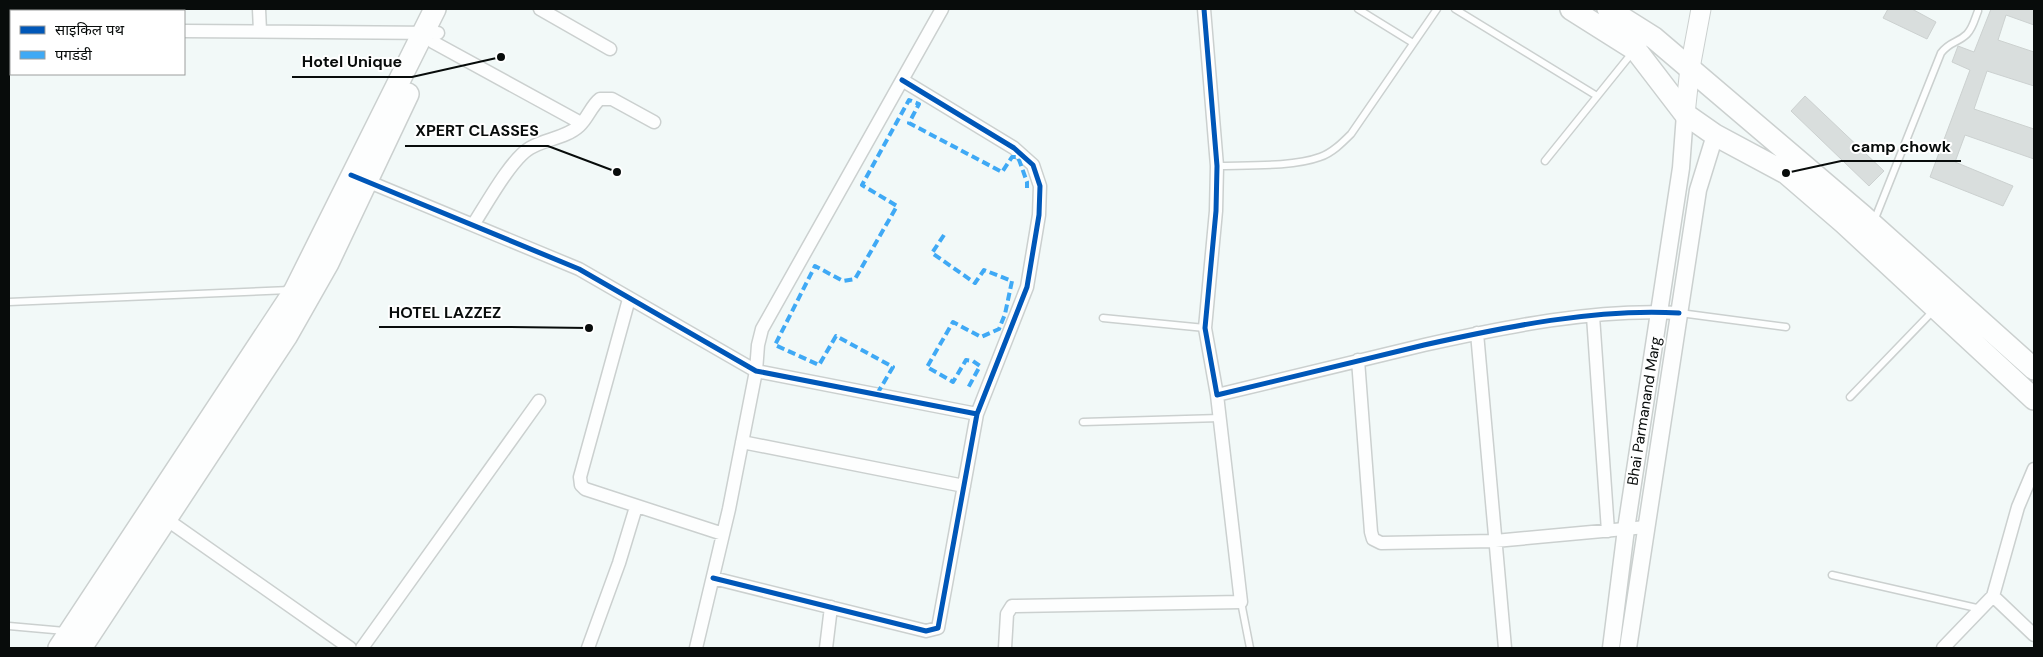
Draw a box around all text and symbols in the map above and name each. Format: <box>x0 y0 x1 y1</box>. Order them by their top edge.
legend <box>10 10 185 75</box>
text: साइकिल पथ <box>55 20 124 40</box>
text: पगडंडी <box>55 45 93 65</box>
callout: Hotel Unique <box>292 46 412 77</box>
text: Hotel Unique <box>302 51 402 72</box>
callout: XPERT CLASSES <box>405 115 548 146</box>
text: XPERT CLASSES <box>415 120 539 141</box>
callout: camp chowk <box>1841 130 1961 161</box>
text: camp chowk <box>1851 136 1952 157</box>
callout: HOTEL LAZZEZ <box>379 296 511 327</box>
text: HOTEL LAZZEZ <box>389 302 501 323</box>
street label: Bhai Parmanand Marg <box>1622 335 1666 487</box>

